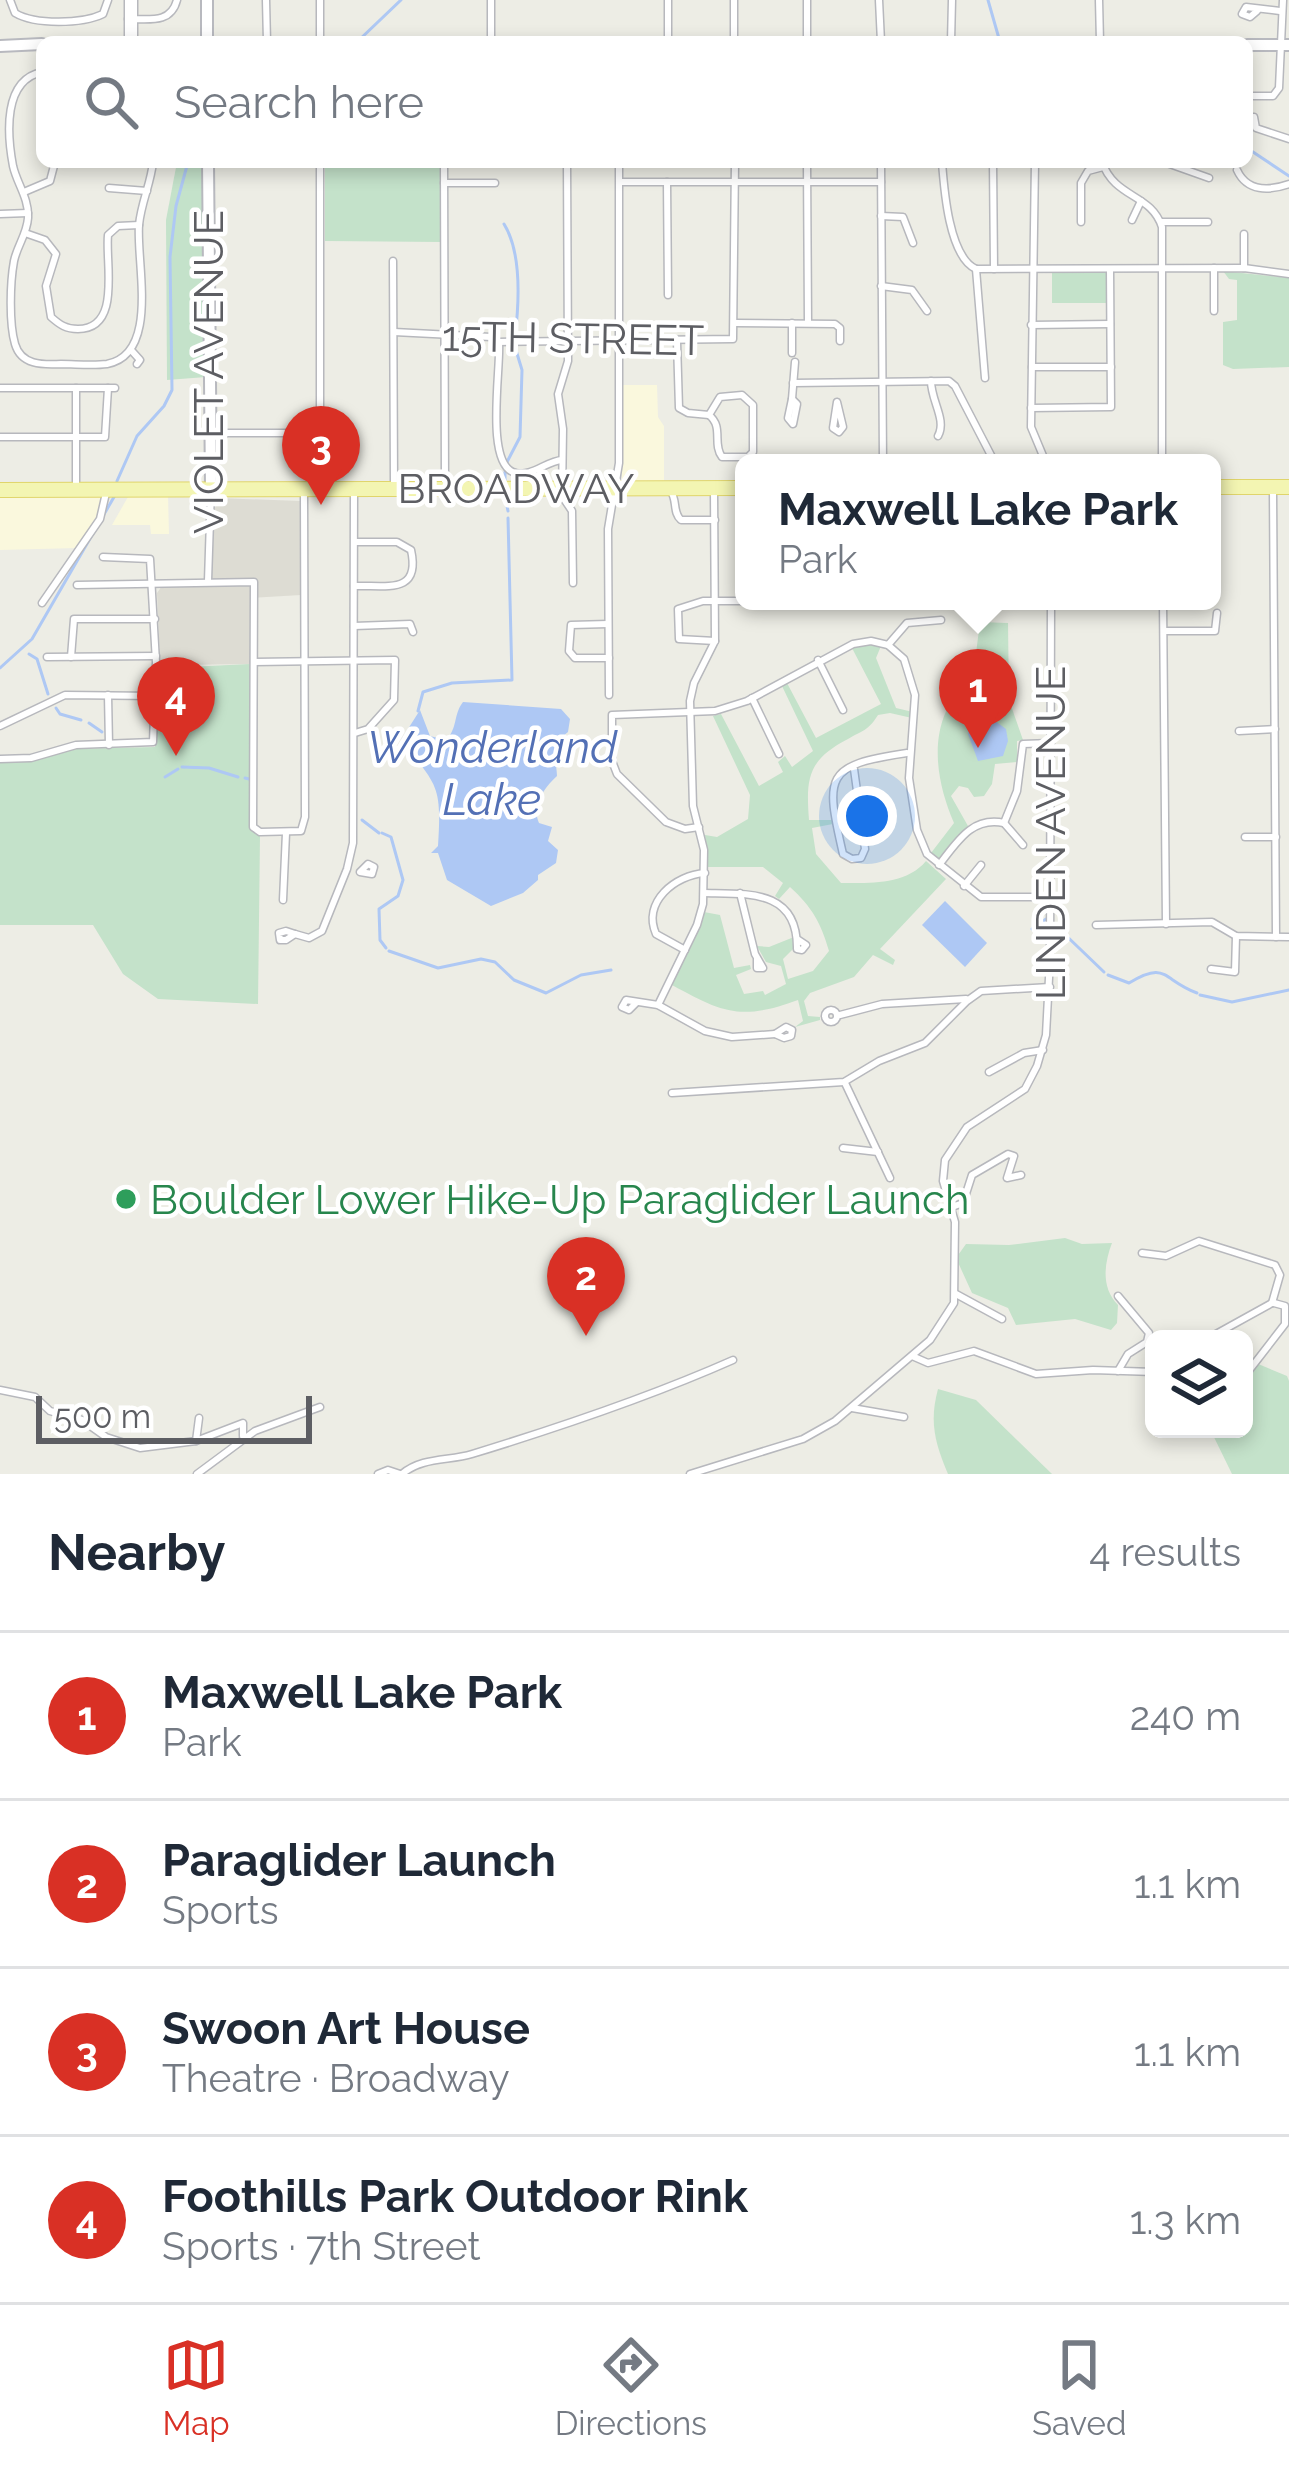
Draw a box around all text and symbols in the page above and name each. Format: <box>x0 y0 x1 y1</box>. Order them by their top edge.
search box <box>36 36 1253 168</box>
icon: search <box>78 69 144 135</box>
text: Search here <box>174 76 424 129</box>
street label: VIOLET AVENUE <box>184 210 233 534</box>
street label: 15TH STREET <box>441 312 704 365</box>
pin: 3 <box>282 406 360 505</box>
popup <box>735 454 1221 610</box>
street label: BROADWAY <box>397 464 635 513</box>
text: Maxwell Lake Park <box>778 483 1178 536</box>
text: Park <box>778 536 858 582</box>
pin: 1 <box>939 649 1017 748</box>
pin: 4 <box>137 657 215 756</box>
street label: LINDEN AVENUE <box>1026 666 1075 1000</box>
water label: Wonderland Lake <box>367 721 618 826</box>
your location <box>837 786 897 846</box>
place label: Boulder Lower Hike-Up Paraglider Launch <box>150 1175 970 1224</box>
marker: Boulder Lower Hike-Up Paraglider Launch <box>113 1186 139 1212</box>
pin: 2 <box>547 1237 625 1336</box>
map controls <box>1145 1330 1253 1438</box>
button: layers <box>1145 1330 1253 1438</box>
scale bar <box>36 1390 312 1443</box>
text: 500 m <box>54 1397 151 1436</box>
text: Nearby <box>48 1522 225 1582</box>
text: 4 results <box>1089 1529 1241 1575</box>
text: Maxwell Lake Park <box>162 1666 562 1719</box>
text: 1 <box>77 1693 97 1739</box>
text: 240 m <box>1130 1693 1241 1739</box>
text: Park <box>162 1719 242 1765</box>
text: Paraglider Launch <box>162 1834 556 1887</box>
text: 2 <box>76 1861 98 1907</box>
text: 1.1 km <box>1134 1861 1241 1907</box>
text: Sports <box>162 1887 279 1933</box>
text: Swoon Art House <box>162 2002 530 2055</box>
text: 3 <box>76 2029 98 2075</box>
text: 1.1 km <box>1134 2029 1241 2075</box>
text: Theatre · Broadway <box>162 2055 510 2101</box>
text: Foothills Park Outdoor Rink <box>162 2170 748 2223</box>
text: 4 <box>76 2197 98 2243</box>
text: 1.3 km <box>1130 2197 1241 2243</box>
text: Sports · 7th Street <box>162 2223 481 2269</box>
tab: Map <box>163 2332 230 2443</box>
tab: Directions <box>555 2332 707 2443</box>
tab: Saved <box>1032 2332 1126 2443</box>

